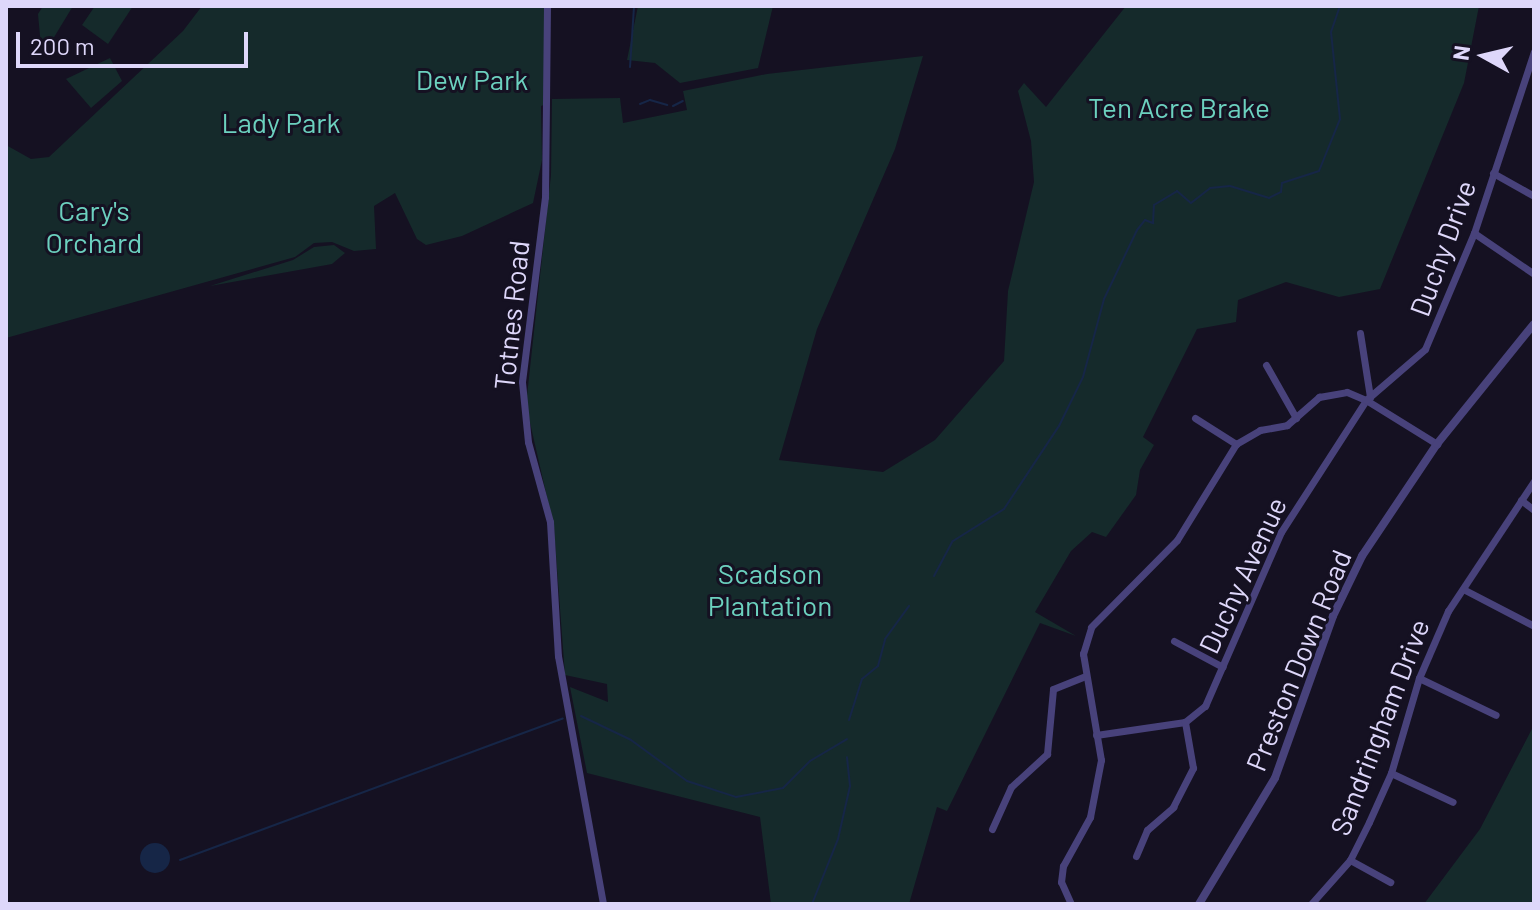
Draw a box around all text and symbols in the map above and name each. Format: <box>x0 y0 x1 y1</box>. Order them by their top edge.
scale bar <box>20 16 252 66</box>
north arrow <box>1444 16 1524 96</box>
text: 200 m <box>30 31 95 60</box>
text: N <box>1446 44 1474 62</box>
park label: Dew Park <box>416 62 528 96</box>
park label: Ten Acre Brake <box>1088 90 1270 124</box>
park label: Lady Park <box>221 105 341 139</box>
street label: Duchy Drive <box>1402 175 1482 321</box>
park label: Cary's Orchard <box>46 193 142 259</box>
street label: Totnes Road <box>486 239 536 391</box>
street label: Duchy Avenue <box>1191 491 1293 659</box>
street label: Preston Down Road <box>1238 545 1358 775</box>
park label: Scadson Plantation <box>708 556 832 622</box>
street label: Sandringham Drive <box>1322 614 1436 840</box>

